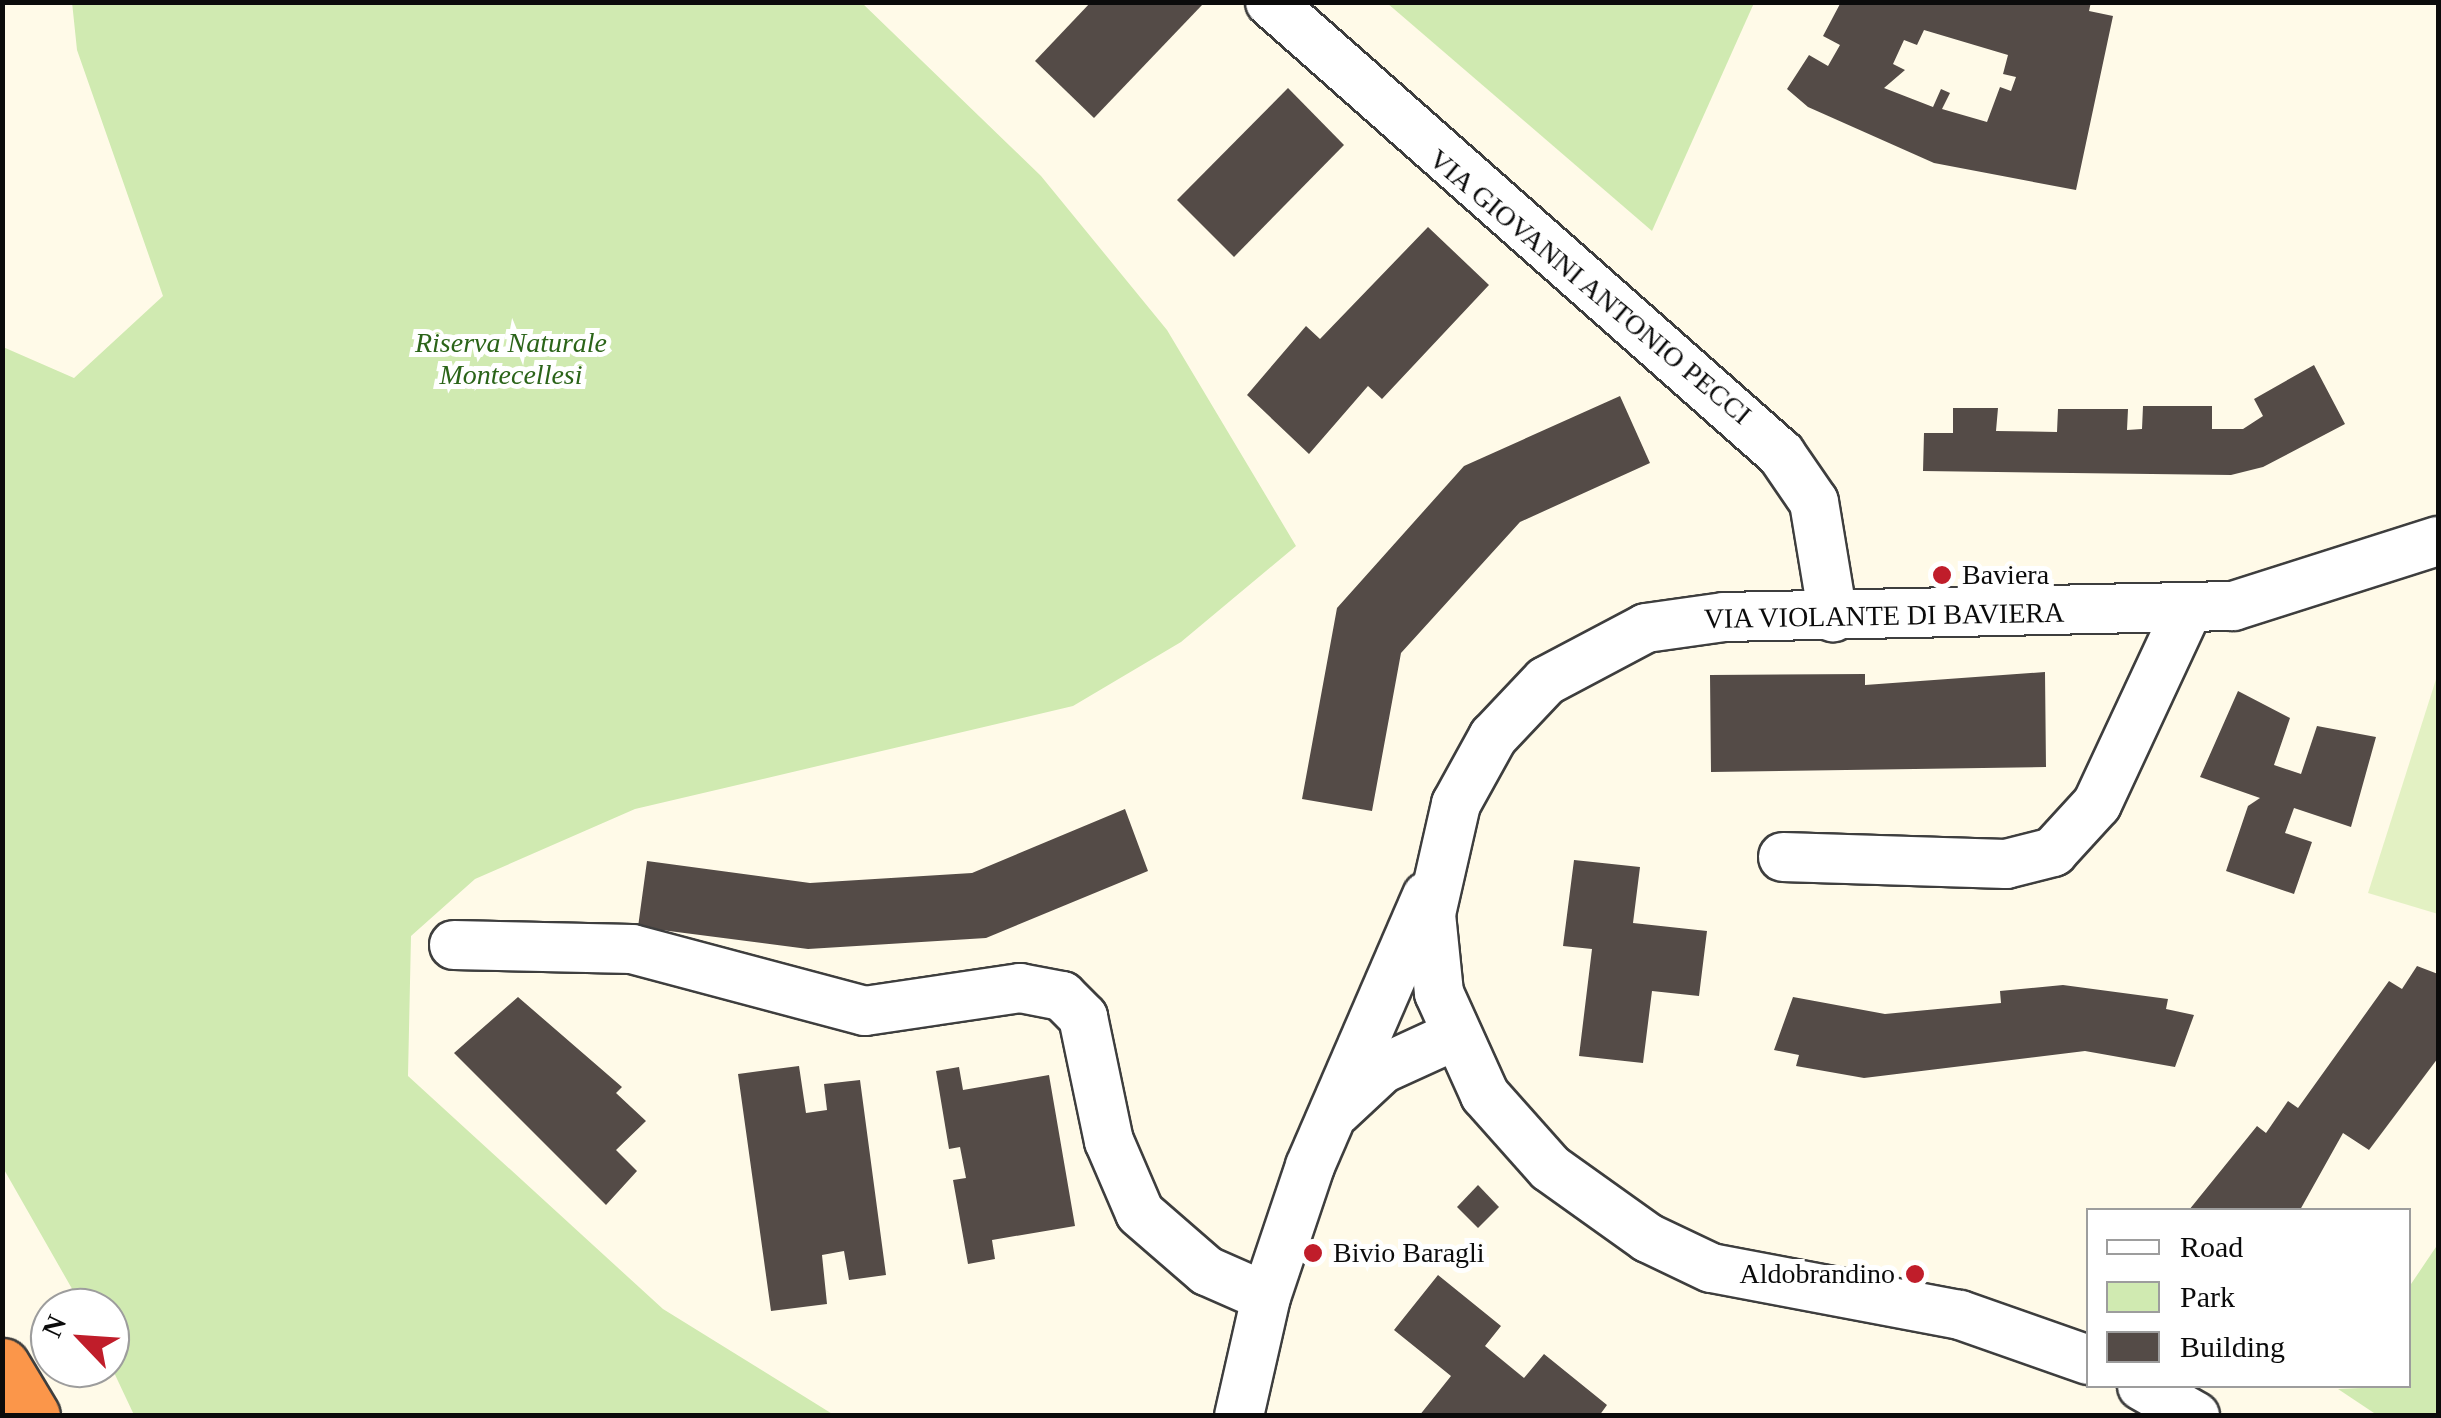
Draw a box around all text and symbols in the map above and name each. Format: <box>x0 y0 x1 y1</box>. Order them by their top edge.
street label: VIA GIOVANNI ANTONIO PECCI <box>1421 141 1759 433</box>
park label: Riserva Naturale Montecellesi <box>415 326 607 392</box>
place label: Baviera <box>1962 558 2049 592</box>
marker: Baviera <box>1931 564 1953 586</box>
street label: VIA VIOLANTE DI BAVIERA <box>1702 596 2066 636</box>
legend <box>2086 1208 2411 1388</box>
text: Road <box>2180 1230 2243 1263</box>
place label: Bivio Baragli <box>1333 1236 1485 1270</box>
marker: Bivio Baragli <box>1302 1242 1324 1264</box>
place label: Aldobrandino <box>1739 1257 1895 1291</box>
marker: Aldobrandino <box>1904 1263 1926 1285</box>
text: Park <box>2180 1280 2235 1313</box>
north arrow <box>30 1288 130 1388</box>
text: N <box>36 1310 72 1342</box>
text: Building <box>2180 1330 2285 1363</box>

